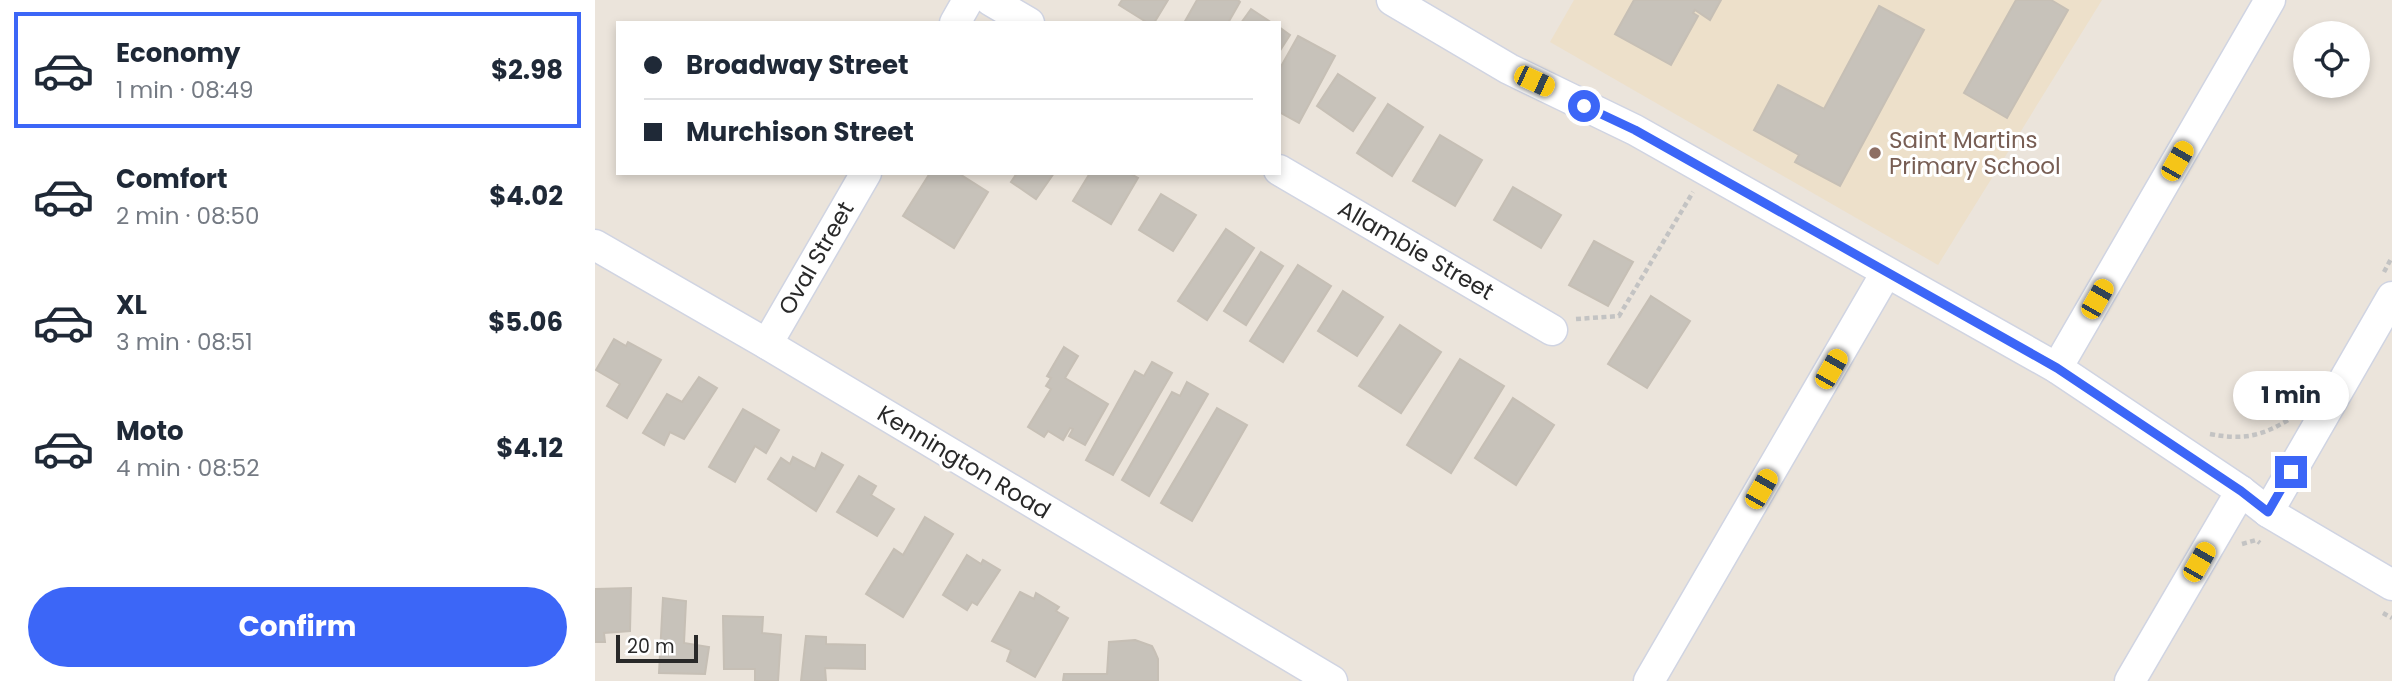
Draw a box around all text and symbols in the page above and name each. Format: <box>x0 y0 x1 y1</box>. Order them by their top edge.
map controls <box>2293 21 2370 98</box>
button: locate <box>2293 21 2370 98</box>
text: Economy <box>116 35 240 71</box>
icon: car <box>32 39 95 102</box>
text: Broadway Street <box>686 47 909 83</box>
text: $2.98 <box>491 52 563 88</box>
car <box>1511 63 1558 99</box>
text: 1 min · 08:49 <box>116 74 254 106</box>
route start <box>1568 90 1600 122</box>
text: Murchison Street <box>686 114 914 150</box>
place label: Saint Martins Primary School <box>1889 124 2061 182</box>
car <box>2158 138 2197 184</box>
marker: Saint Martins Primary School <box>1867 145 1883 161</box>
text: Comfort <box>116 161 228 197</box>
icon: car <box>32 165 95 228</box>
text: $4.02 <box>489 178 563 214</box>
street label: Allambie Street <box>1332 192 1500 308</box>
street label: Oval Street <box>771 196 861 320</box>
text: 2 min · 08:50 <box>116 200 259 232</box>
car <box>2078 276 2117 322</box>
text: XL <box>116 287 147 323</box>
icon: car <box>32 291 95 354</box>
text: $5.06 <box>488 304 563 340</box>
text: 3 min · 08:51 <box>116 326 253 358</box>
car <box>1812 346 1851 392</box>
callout: 1 min <box>2233 370 2349 420</box>
text: 1 min <box>2261 379 2321 411</box>
street label: Kennington Road <box>871 398 1057 526</box>
text: Moto <box>116 413 184 449</box>
icon: car <box>32 417 95 480</box>
text: $4.12 <box>496 430 563 466</box>
text: 4 min · 08:52 <box>116 452 259 484</box>
route end <box>2275 456 2307 488</box>
car <box>1742 466 1781 512</box>
car <box>2180 539 2219 585</box>
button: Confirm <box>28 587 567 667</box>
scale bar <box>616 632 698 664</box>
text: 20 m <box>627 633 675 660</box>

